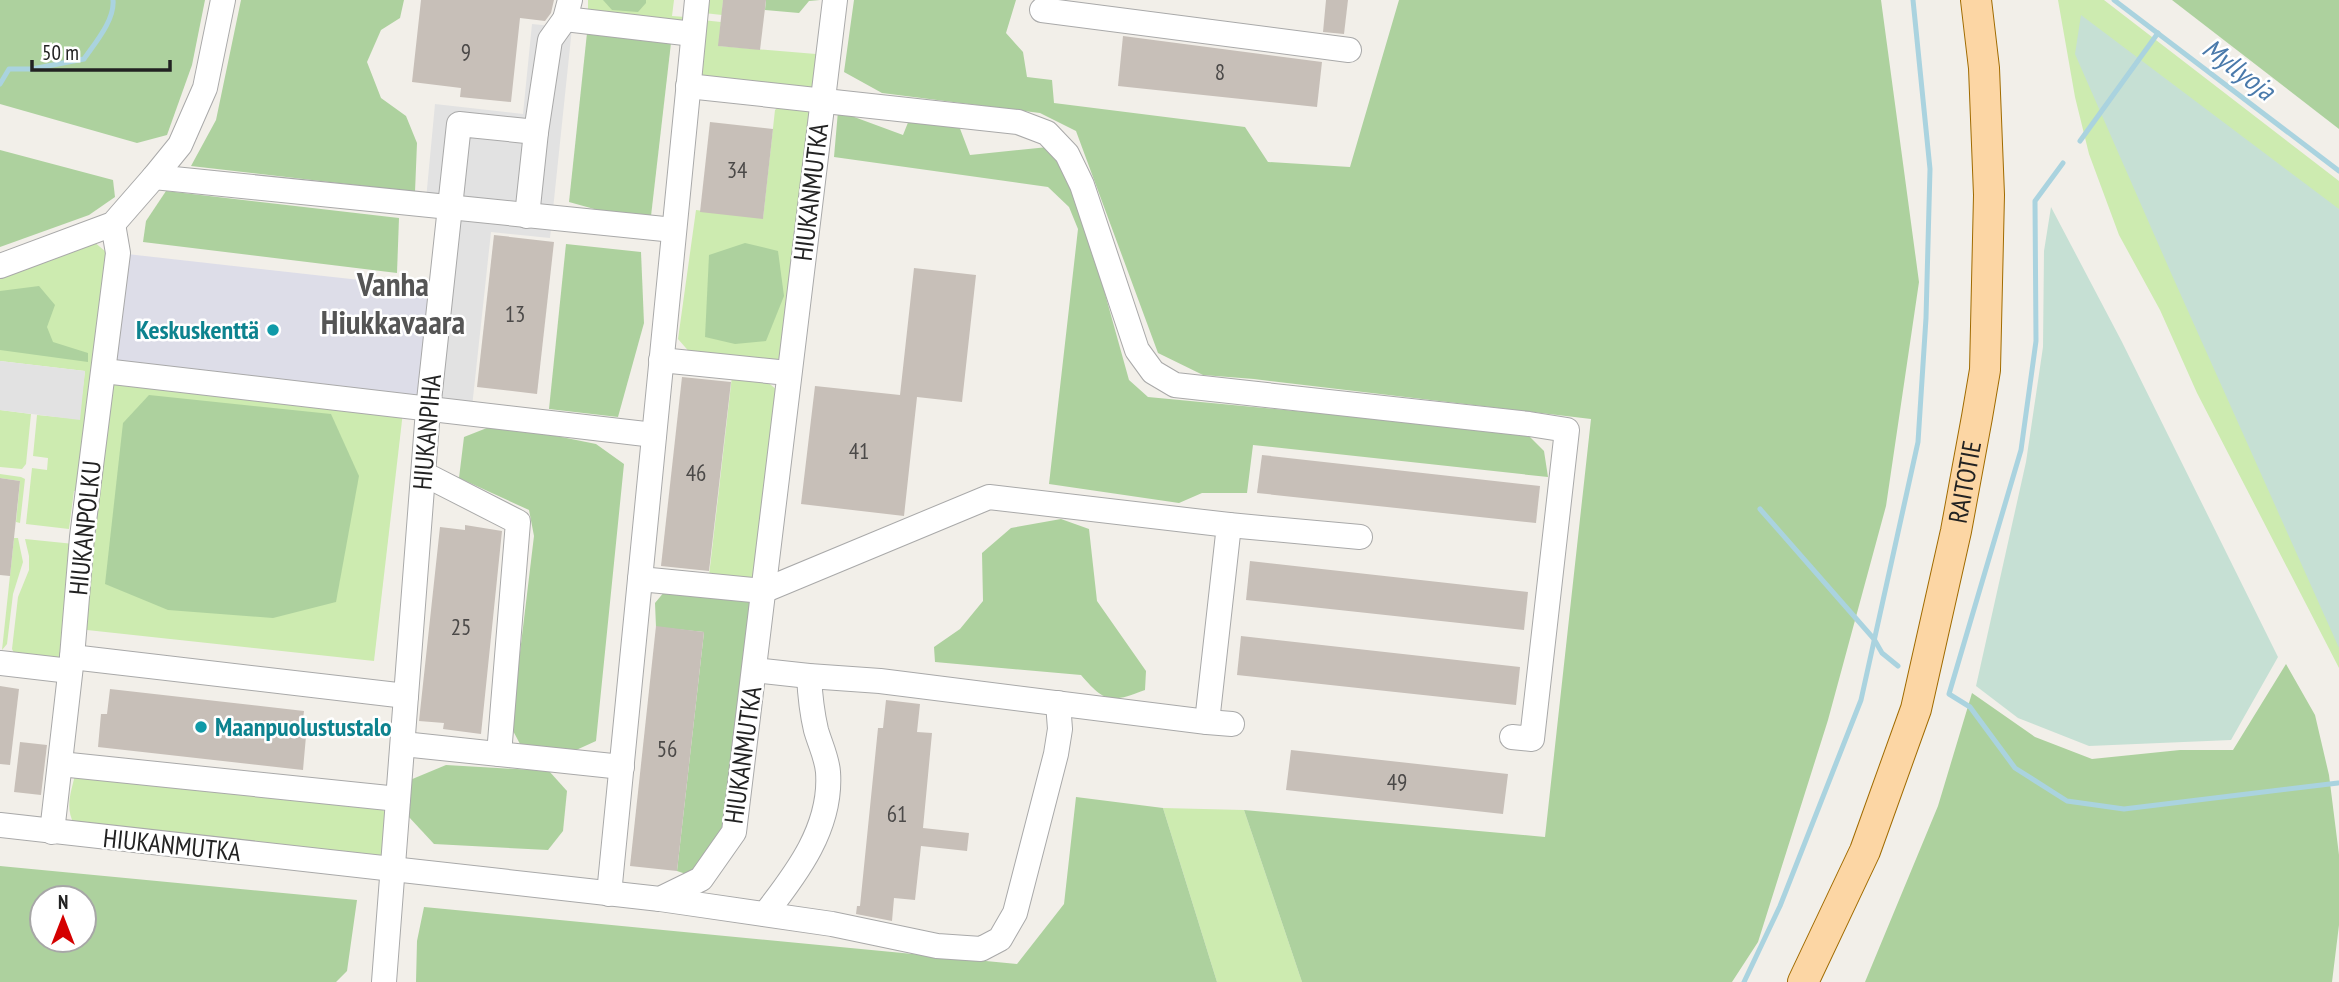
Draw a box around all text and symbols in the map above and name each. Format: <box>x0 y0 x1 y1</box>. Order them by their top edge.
scale bar <box>32 28 170 72</box>
water label: Myllyoja <box>2196 29 2284 109</box>
house number: 9 <box>461 37 471 66</box>
text: 50 m <box>42 39 79 66</box>
house number: 8 <box>1215 57 1225 86</box>
street label: HIUKANMUTKA <box>786 121 835 263</box>
house number: 34 <box>727 155 747 184</box>
district label: Vanha Hiukkavaara <box>321 262 465 343</box>
house number: 13 <box>505 299 525 328</box>
place label: Keskuskenttä <box>136 313 259 346</box>
marker: Keskuskenttä <box>265 322 281 338</box>
street label: HIUKANPIHA <box>405 372 448 491</box>
house number: 41 <box>849 436 869 465</box>
street label: RAITOTIE <box>1941 438 1988 526</box>
house number: 46 <box>686 458 706 487</box>
street label: HIUKANPOLKU <box>61 459 108 597</box>
house number: 25 <box>451 612 471 641</box>
street label: HIUKANMUTKA <box>717 683 769 826</box>
place label: Maanpuolustustalo <box>215 710 392 743</box>
marker: Maanpuolustustalo <box>193 719 209 735</box>
house number: 56 <box>657 734 677 763</box>
house number: 49 <box>1387 767 1407 796</box>
house number: 61 <box>887 799 907 828</box>
street label: HIUKANMUTKA <box>102 821 243 868</box>
north arrow <box>28 884 98 954</box>
text: N <box>58 890 68 914</box>

